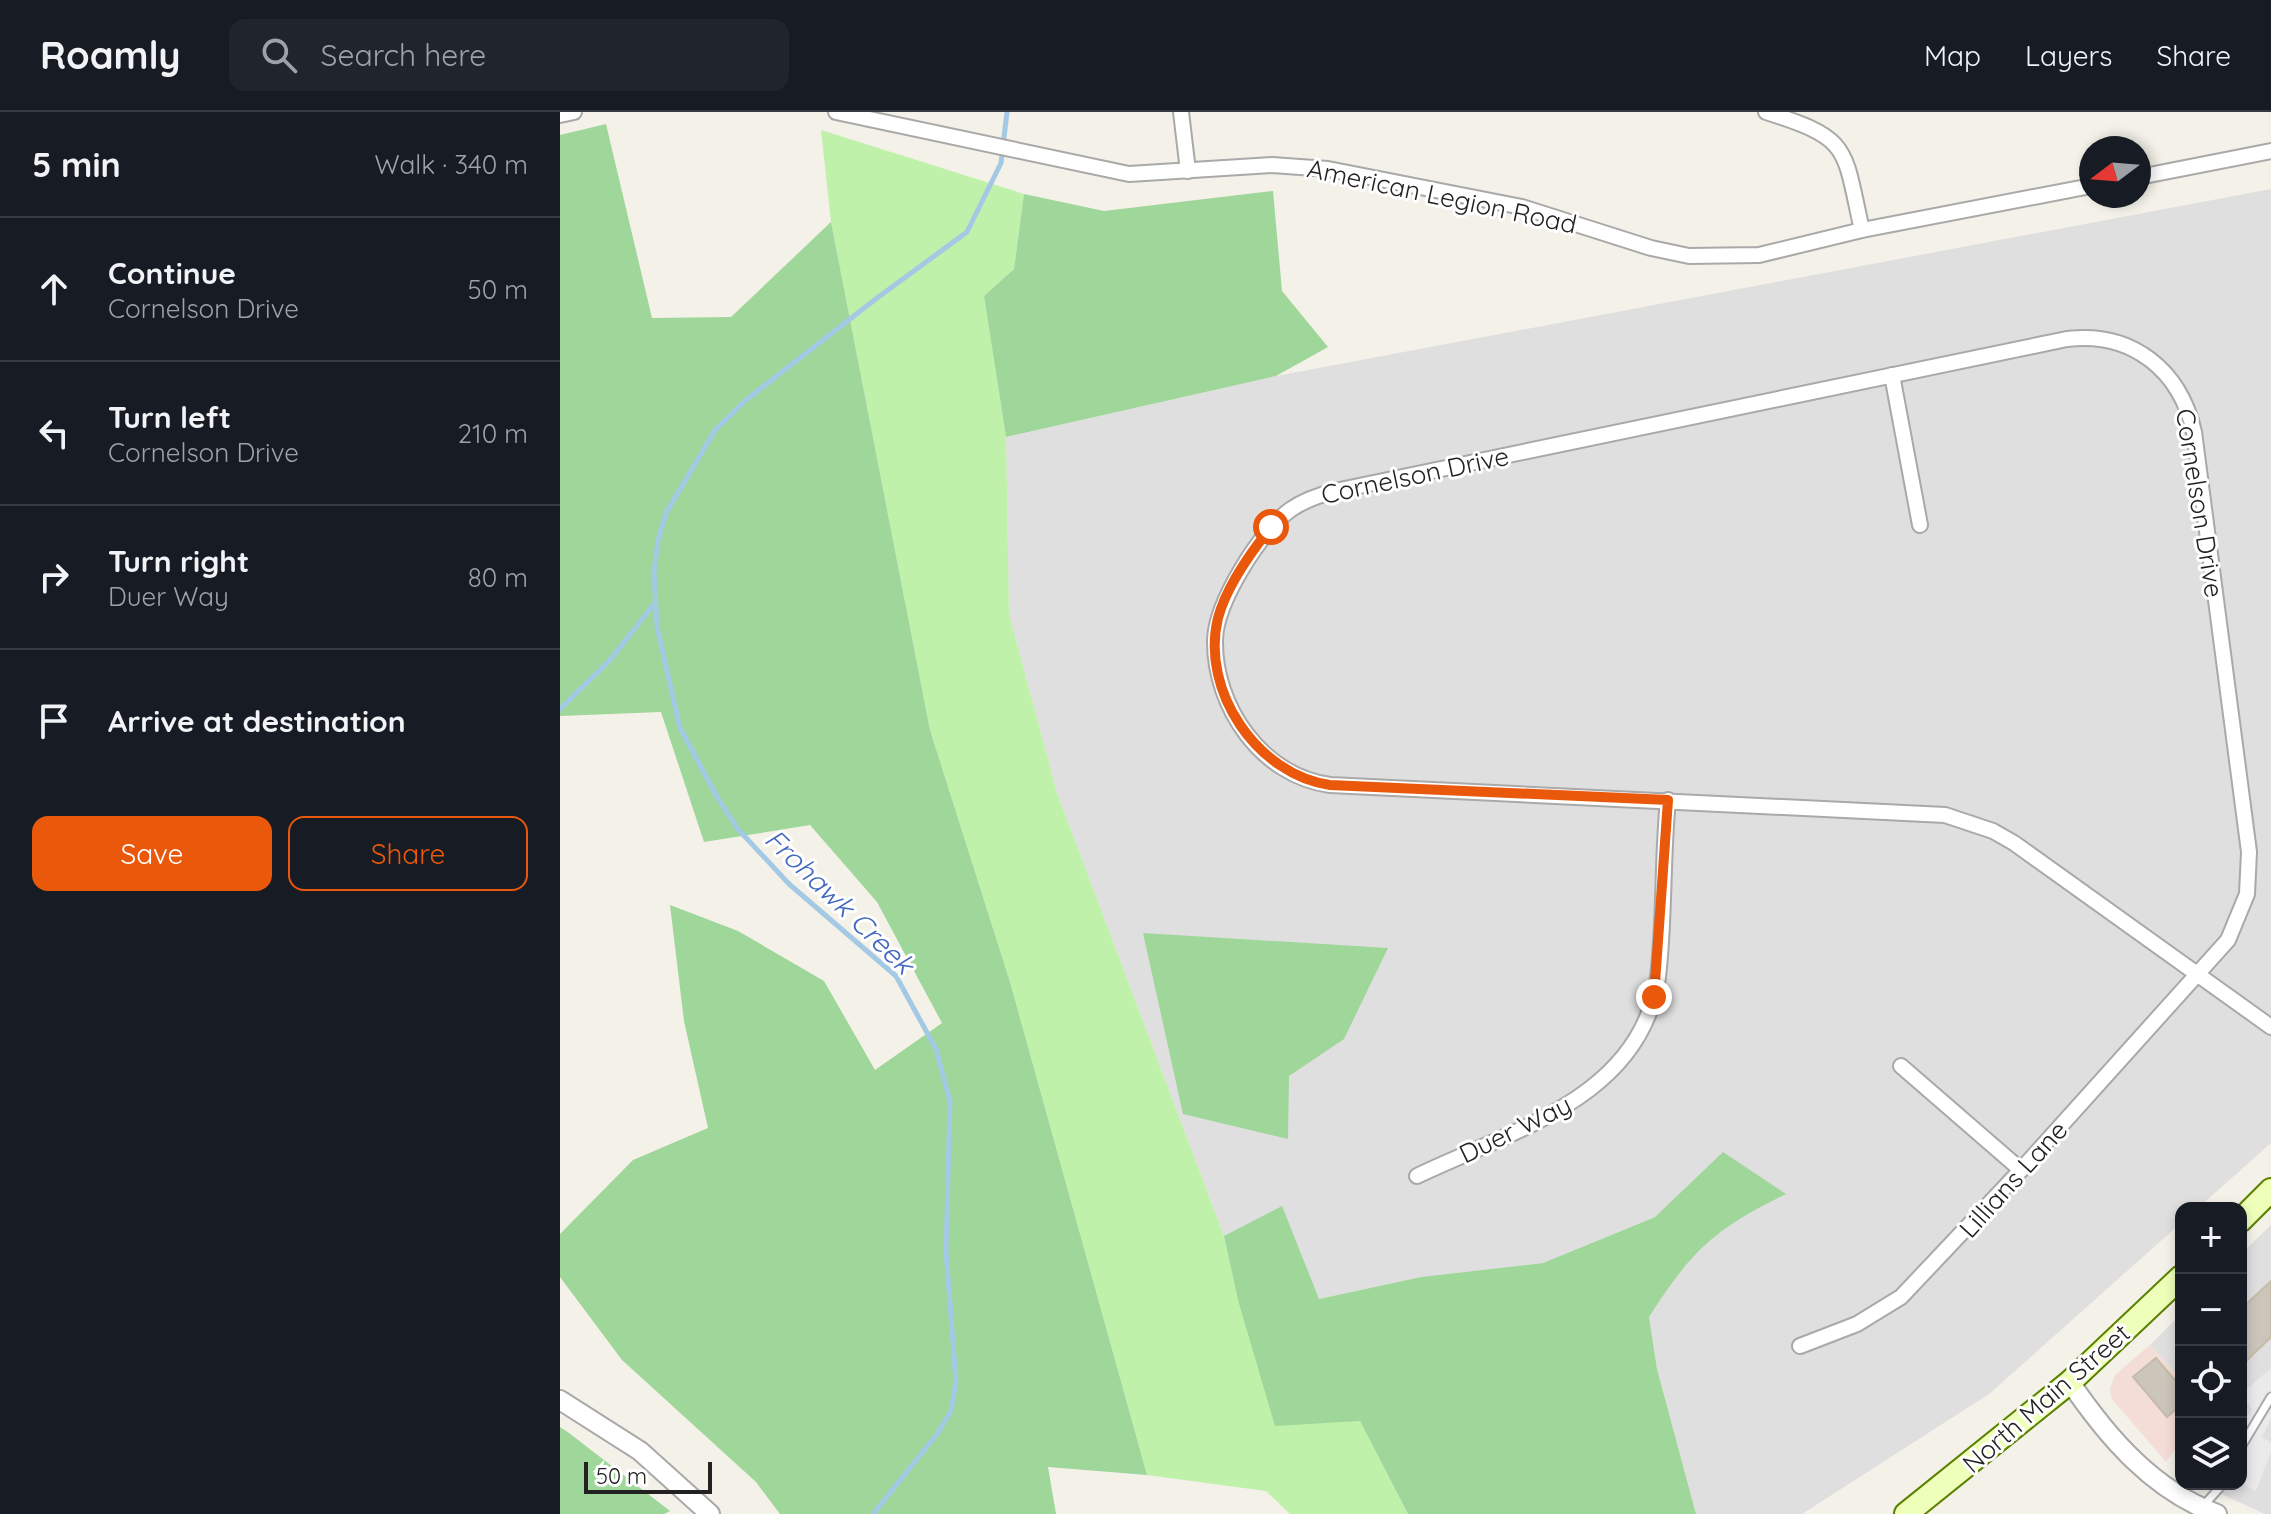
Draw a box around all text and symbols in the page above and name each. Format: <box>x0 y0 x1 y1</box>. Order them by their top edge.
search box <box>229 19 789 91</box>
text: Roamly <box>40 31 181 79</box>
icon: search <box>257 33 301 77</box>
text: Search here <box>321 36 486 74</box>
text: Map <box>1924 38 1981 73</box>
text: Layers <box>2025 38 2112 73</box>
text: Share <box>2156 38 2231 73</box>
north arrow <box>2079 136 2151 208</box>
text: 5 min <box>32 143 121 186</box>
text: Walk · 340 m <box>375 148 528 181</box>
street label: American Legion Road <box>1304 151 1580 241</box>
text: Continue <box>108 254 236 292</box>
icon: ahead <box>32 267 76 311</box>
text: 50 m <box>468 273 528 306</box>
text: Cornelson Drive <box>108 292 299 325</box>
text: Turn left <box>108 398 231 436</box>
street label: Cornelson Drive <box>2169 406 2231 600</box>
icon: left <box>32 411 76 455</box>
text: 210 m <box>458 417 528 450</box>
text: Cornelson Drive <box>108 436 299 469</box>
street label: Cornelson Drive <box>1318 439 1512 511</box>
route start <box>1253 509 1289 545</box>
text: Turn right <box>108 542 249 580</box>
icon: right <box>32 555 76 599</box>
text: 80 m <box>468 561 528 594</box>
text: Duer Way <box>108 580 229 613</box>
icon: arrive <box>32 699 76 743</box>
text: Arrive at destination <box>108 702 406 740</box>
button: Save <box>32 816 272 891</box>
button: Share <box>288 816 528 891</box>
water label: Frohawk Creek <box>758 821 924 983</box>
route end <box>1636 979 1672 1015</box>
street label: Duer Way <box>1454 1088 1576 1170</box>
street label: Lillians Lane <box>1952 1114 2074 1244</box>
map controls <box>2175 1202 2247 1490</box>
button: + <box>2175 1202 2247 1274</box>
button: − <box>2175 1274 2247 1346</box>
street label: North Main Street <box>1955 1316 2137 1480</box>
button: locate <box>2175 1346 2247 1418</box>
button: layers <box>2175 1418 2247 1490</box>
scale bar <box>584 1458 712 1494</box>
text: 50 m <box>596 1462 647 1490</box>

